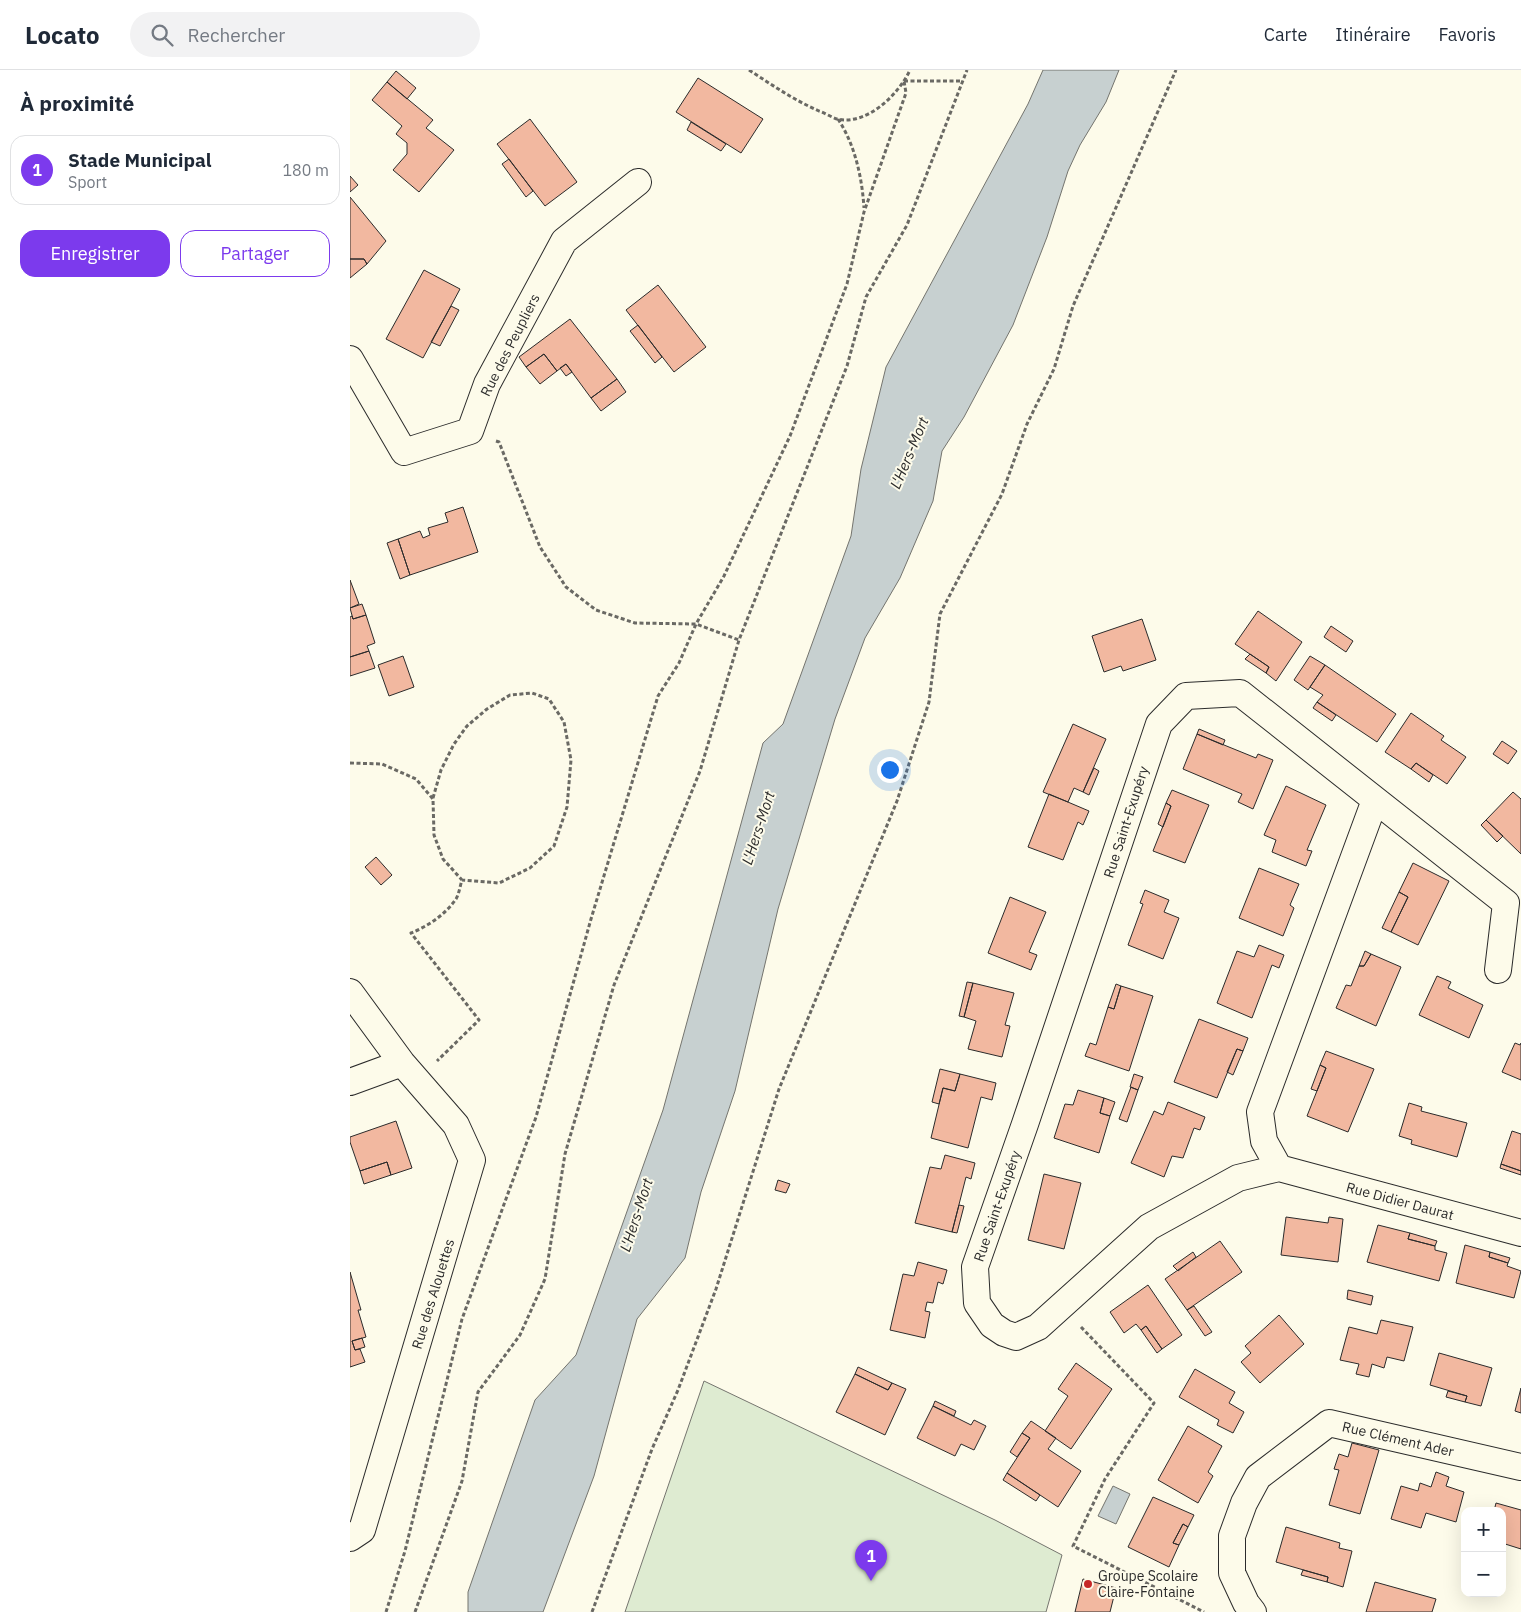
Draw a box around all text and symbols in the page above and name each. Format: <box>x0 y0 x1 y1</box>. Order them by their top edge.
search box <box>130 12 480 57</box>
text: Locato <box>25 19 100 51</box>
icon: search <box>148 21 176 49</box>
text: Rechercher <box>188 23 285 47</box>
text: Carte <box>1264 23 1307 46</box>
text: Itinéraire <box>1335 23 1411 46</box>
text: Favoris <box>1439 23 1496 46</box>
text: À proximité <box>20 89 134 117</box>
text: Stade Municipal <box>68 148 212 172</box>
text: 1 <box>32 160 42 180</box>
text: 180 m <box>282 160 329 180</box>
text: Sport <box>68 172 107 192</box>
button: Enregistrer <box>20 230 170 277</box>
button: Partager <box>180 230 330 277</box>
street label: Rue des Peupliers <box>476 291 544 399</box>
water label: L'Hers-Mort <box>885 413 933 492</box>
your location <box>877 757 903 783</box>
street label: Rue Saint-Exupéry <box>1099 764 1153 880</box>
water label: L'Hers-Mort <box>737 788 779 867</box>
street label: Rue Saint-Exupéry <box>970 1148 1024 1264</box>
water label: L'Hers-Mort <box>615 1175 657 1254</box>
street label: Rue Didier Daurat <box>1344 1178 1456 1224</box>
street label: Rue des Alouettes <box>408 1237 458 1351</box>
street label: Rue Clément Ader <box>1340 1417 1456 1461</box>
map controls <box>1461 1507 1506 1597</box>
button: + <box>1461 1507 1506 1552</box>
pin: 1 <box>855 1540 887 1581</box>
button: − <box>1461 1552 1506 1597</box>
place label: Groupe Scolaire Claire-Fontaine <box>1098 1567 1198 1601</box>
marker: Groupe Scolaire Claire-Fontaine <box>1082 1578 1094 1590</box>

